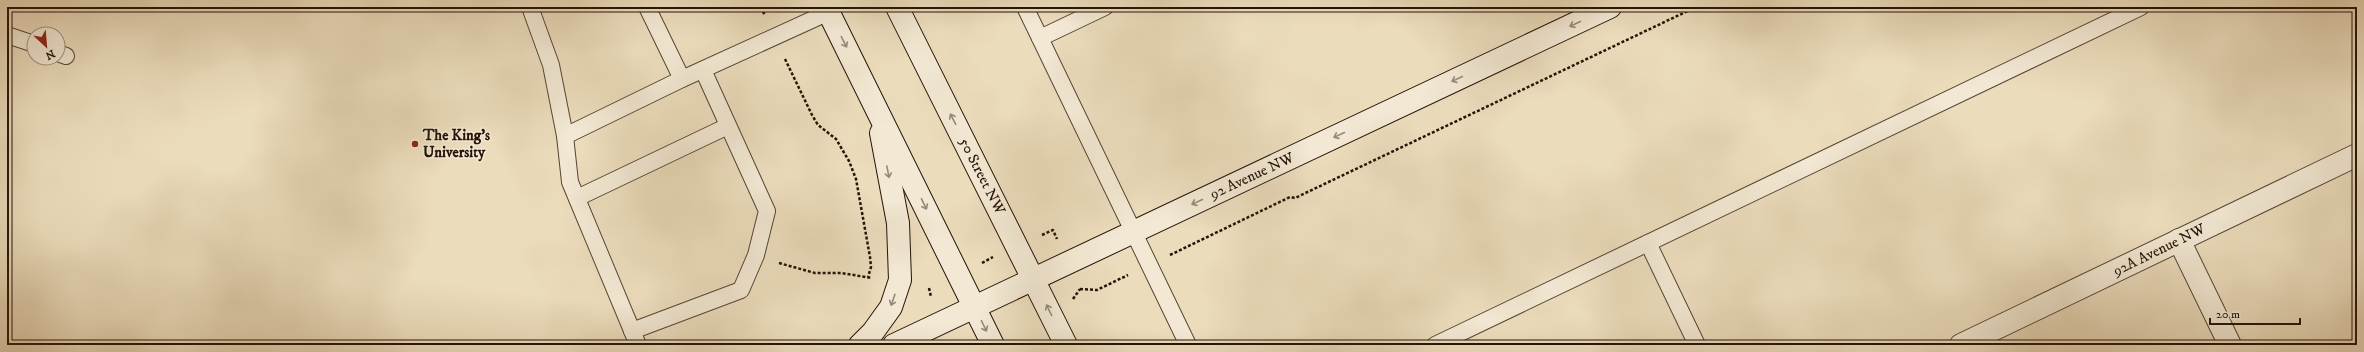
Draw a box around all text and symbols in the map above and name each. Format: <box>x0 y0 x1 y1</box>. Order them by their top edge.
one-way arrow <box>1569 21 1581 28</box>
north arrow <box>26 26 66 66</box>
one-way arrow <box>841 36 848 48</box>
text: N <box>43 46 57 62</box>
one-way arrow <box>1451 76 1463 83</box>
one-way arrow <box>949 113 956 125</box>
place label: The King's University <box>422 126 490 162</box>
one-way arrow <box>1334 132 1346 139</box>
street label: 50 Street NW <box>955 134 1010 218</box>
marker: The King's University <box>410 139 420 149</box>
street label: 92 Avenue NW <box>1206 148 1297 204</box>
one-way arrow <box>885 165 893 178</box>
one-way arrow <box>921 198 928 210</box>
one-way arrow <box>1191 199 1203 206</box>
street label: 92A Avenue NW <box>2109 219 2208 281</box>
one-way arrow <box>889 293 896 306</box>
scale bar <box>2210 300 2300 326</box>
one-way arrow <box>1045 304 1052 316</box>
text: 20 m <box>2216 307 2240 322</box>
one-way arrow <box>981 320 988 332</box>

